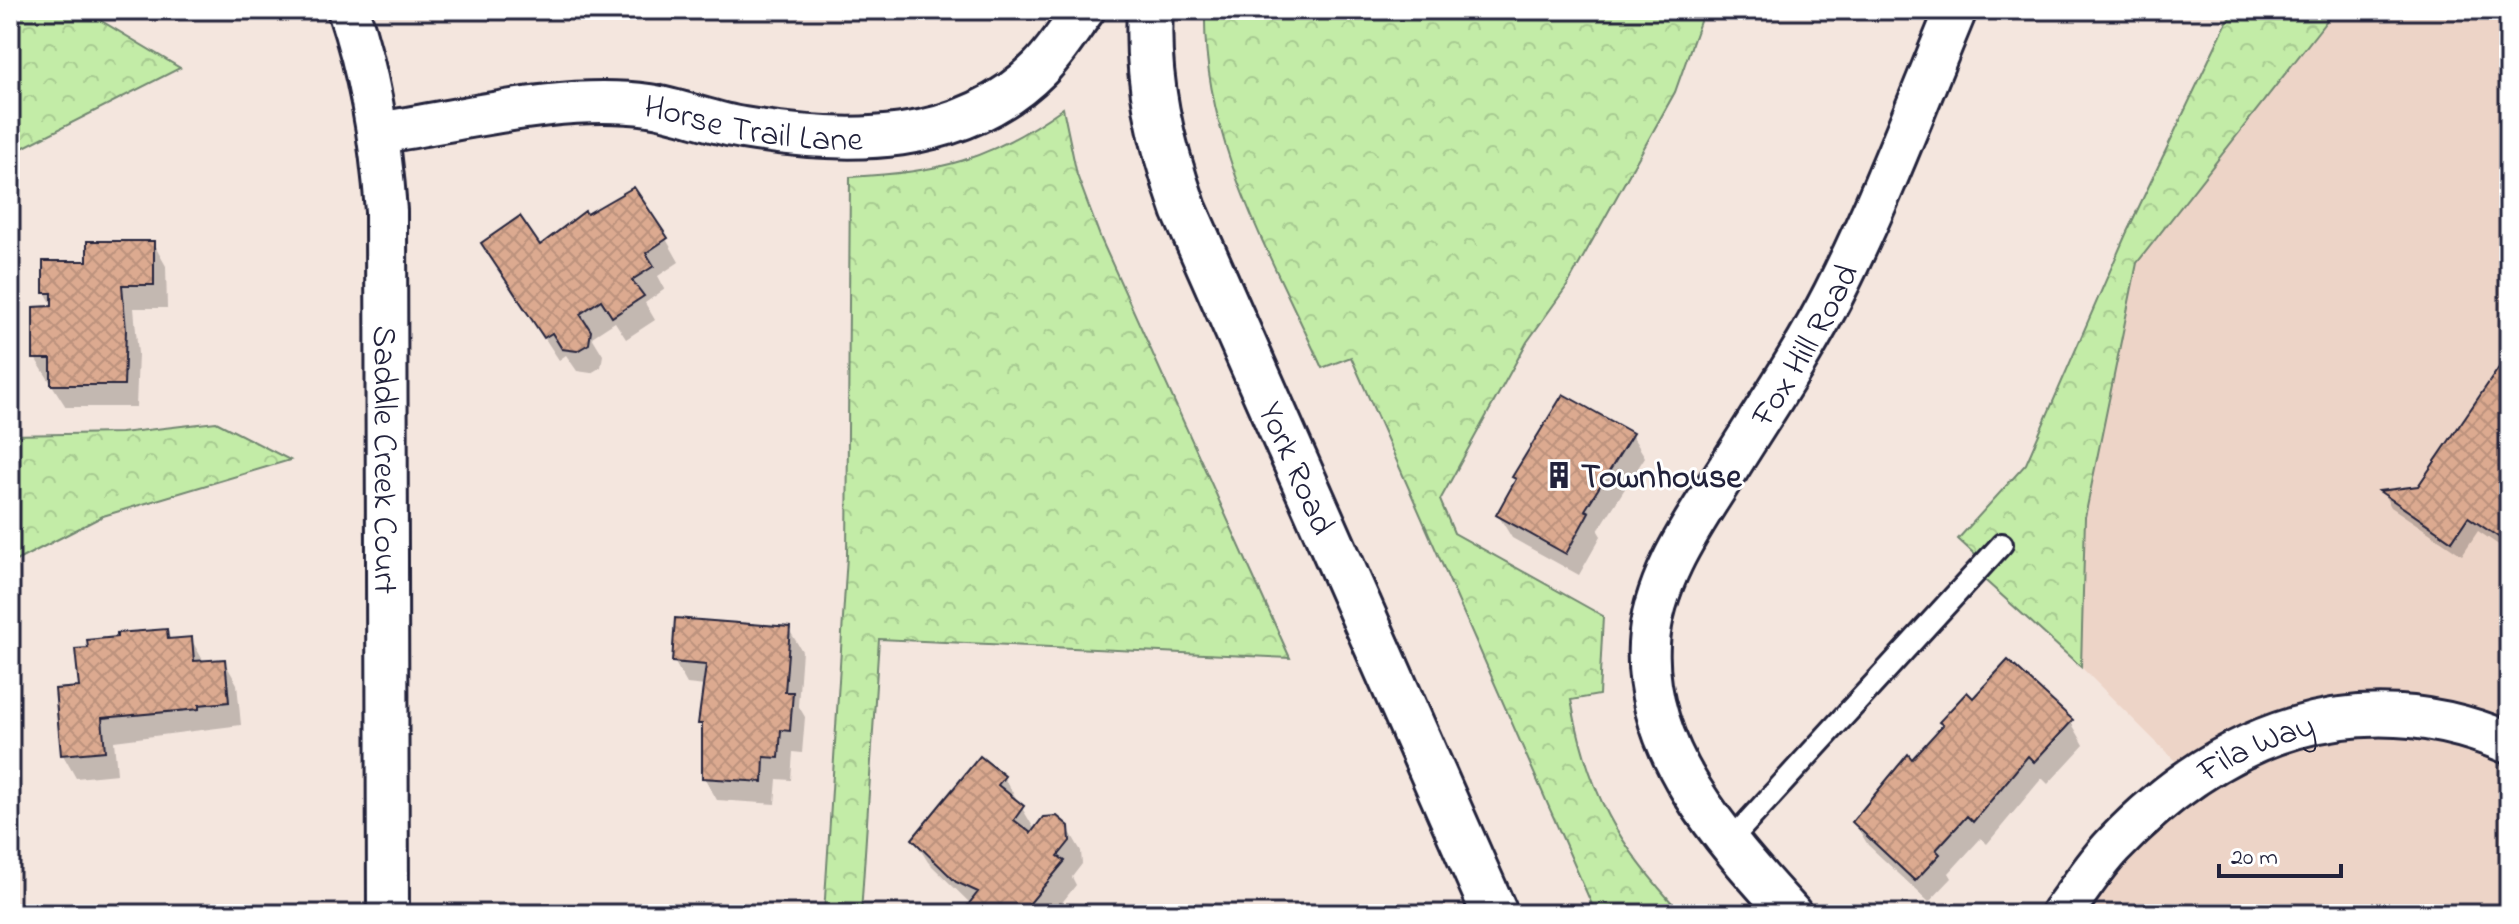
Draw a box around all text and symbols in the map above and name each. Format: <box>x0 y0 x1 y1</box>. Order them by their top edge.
street label: Horse Trail Lane <box>640 84 864 167</box>
street label: Fox Hill Road <box>1740 256 1874 438</box>
street label: Saddle Creek Court <box>357 325 408 594</box>
street label: York Road <box>1243 395 1346 544</box>
place label: Townhouse <box>1581 454 1742 504</box>
building icon: Townhouse <box>1544 460 1574 490</box>
street label: Fila Way <box>2188 703 2321 797</box>
scale bar <box>2219 828 2341 878</box>
text: 20 m <box>2231 841 2278 876</box>

